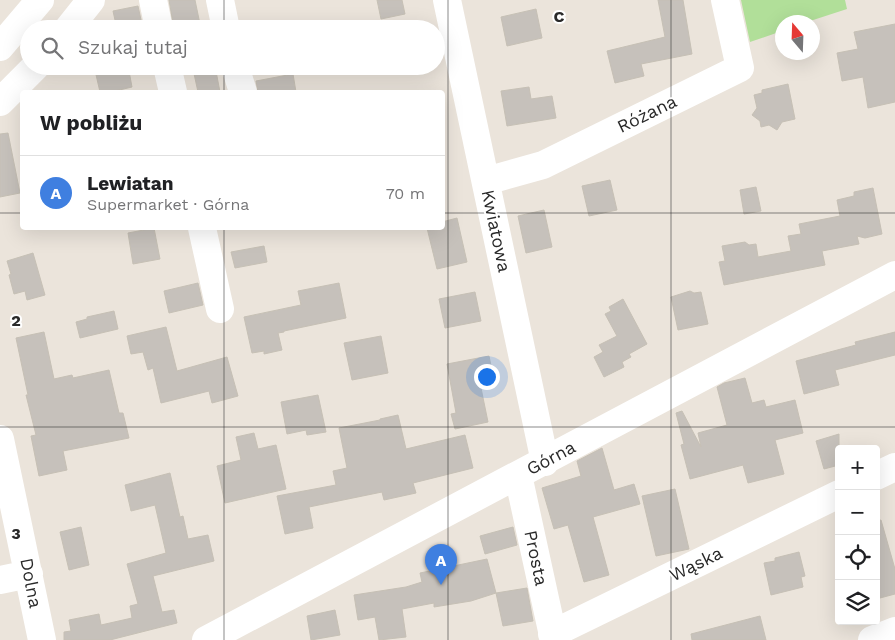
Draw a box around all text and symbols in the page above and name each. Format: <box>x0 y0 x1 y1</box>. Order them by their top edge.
text: C <box>554 7 565 26</box>
north arrow <box>775 15 820 60</box>
search box <box>20 20 445 75</box>
icon: search <box>38 34 66 62</box>
text: Szukaj tutaj <box>78 36 188 59</box>
street label: Różana <box>614 90 680 137</box>
text: W pobliżu <box>40 110 142 135</box>
text: Lewiatan <box>87 172 174 195</box>
text: A <box>51 184 61 203</box>
text: 70 m <box>386 184 425 203</box>
street label: Kwiatowa <box>477 188 515 274</box>
text: Supermarket · Górna <box>87 195 249 214</box>
text: 2 <box>11 311 21 330</box>
your location <box>474 364 500 390</box>
street label: Górna <box>523 436 579 479</box>
map controls <box>835 445 880 625</box>
button: + <box>835 445 880 490</box>
button: − <box>835 490 880 535</box>
text: 3 <box>11 524 21 543</box>
street label: Prosta <box>520 528 553 587</box>
button: locate <box>835 535 880 580</box>
street label: Wąska <box>666 542 726 585</box>
pin: A <box>425 544 457 585</box>
street label: Dolna <box>16 556 47 610</box>
button: layers <box>835 580 880 625</box>

